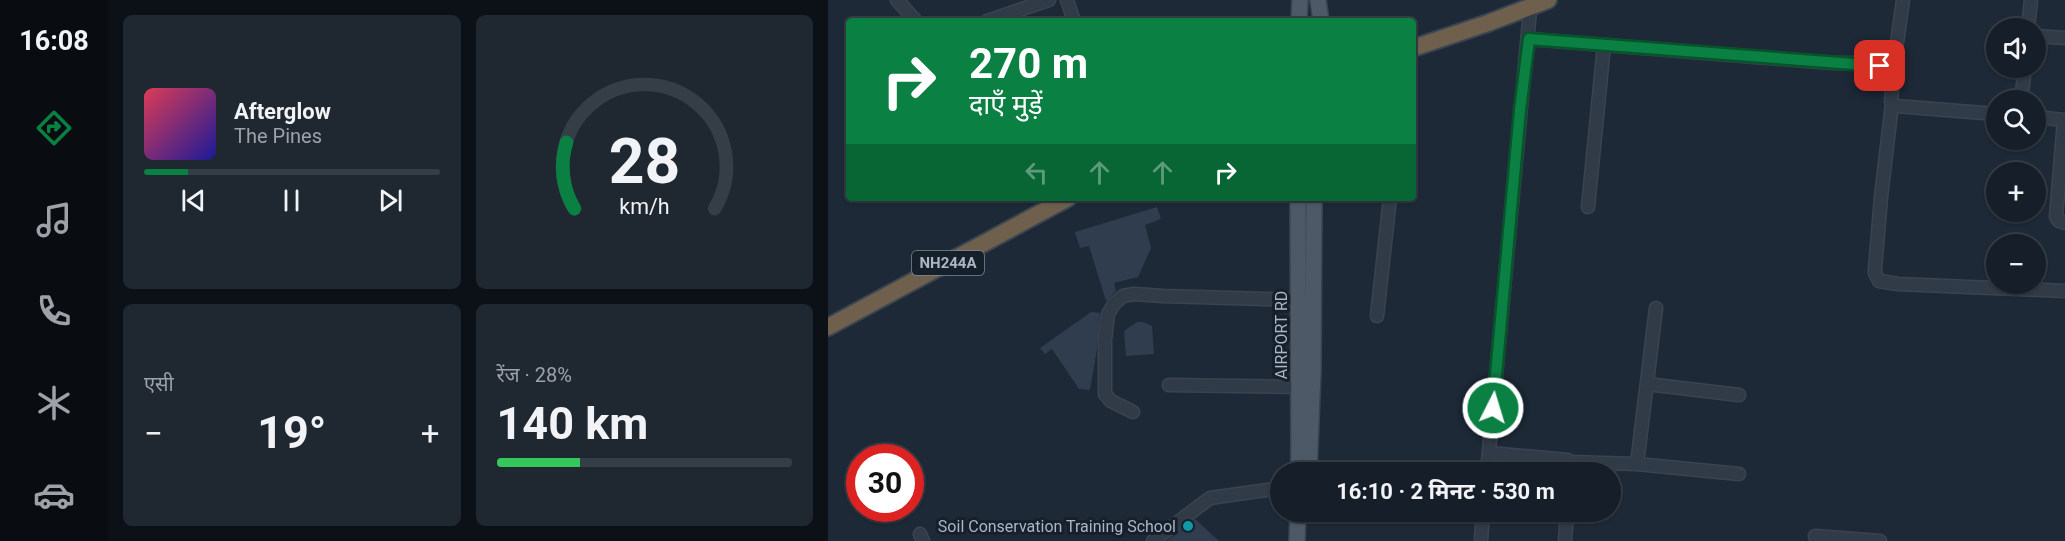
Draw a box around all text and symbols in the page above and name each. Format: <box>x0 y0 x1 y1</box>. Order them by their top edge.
map controls <box>1986 18 2046 294</box>
button: sound <box>1986 18 2046 78</box>
text: 16:08 <box>19 25 89 57</box>
text: 270 m <box>969 39 1088 88</box>
pin <box>1854 40 1905 91</box>
icon: right <box>870 42 948 120</box>
icon: arrive <box>1863 49 1896 82</box>
text: दाएँ मुड़ें <box>969 89 1043 121</box>
button: search <box>1986 90 2046 150</box>
text: Afterglow <box>234 99 331 124</box>
icon: directions <box>33 107 75 149</box>
text: The Pines <box>234 124 322 148</box>
text: 28 <box>608 125 680 198</box>
icon: left <box>1020 156 1053 189</box>
icon: ahead <box>1083 156 1116 189</box>
icon: ahead <box>1146 156 1179 189</box>
icon: right <box>1209 156 1242 189</box>
button: + <box>1986 162 2046 222</box>
icon: previous <box>177 184 210 217</box>
icon: pause <box>275 184 308 217</box>
icon: next <box>374 184 407 217</box>
text: km/h <box>619 195 669 220</box>
icon: music <box>33 199 75 241</box>
button: − <box>1986 234 2046 294</box>
road number: NH244A <box>912 251 984 275</box>
icon: phone <box>33 290 75 332</box>
street label: AIRPORT RD <box>1272 291 1291 379</box>
text: रेंज · 28% <box>497 363 572 387</box>
text: एसी <box>144 372 174 396</box>
position arrow <box>1461 376 1525 440</box>
icon: climate <box>33 382 75 424</box>
text: 140 km <box>497 397 648 450</box>
text: 19° <box>257 406 326 459</box>
text: − <box>144 414 163 453</box>
text: + <box>421 414 440 453</box>
speed limit sign: 30 <box>846 444 924 522</box>
icon: car <box>33 474 75 516</box>
text: 16:10 · 2 मिनट · 530 m <box>1336 479 1555 504</box>
place label: Soil Conservation Training School <box>938 517 1176 536</box>
marker: Soil Conservation Training School <box>1181 519 1195 533</box>

